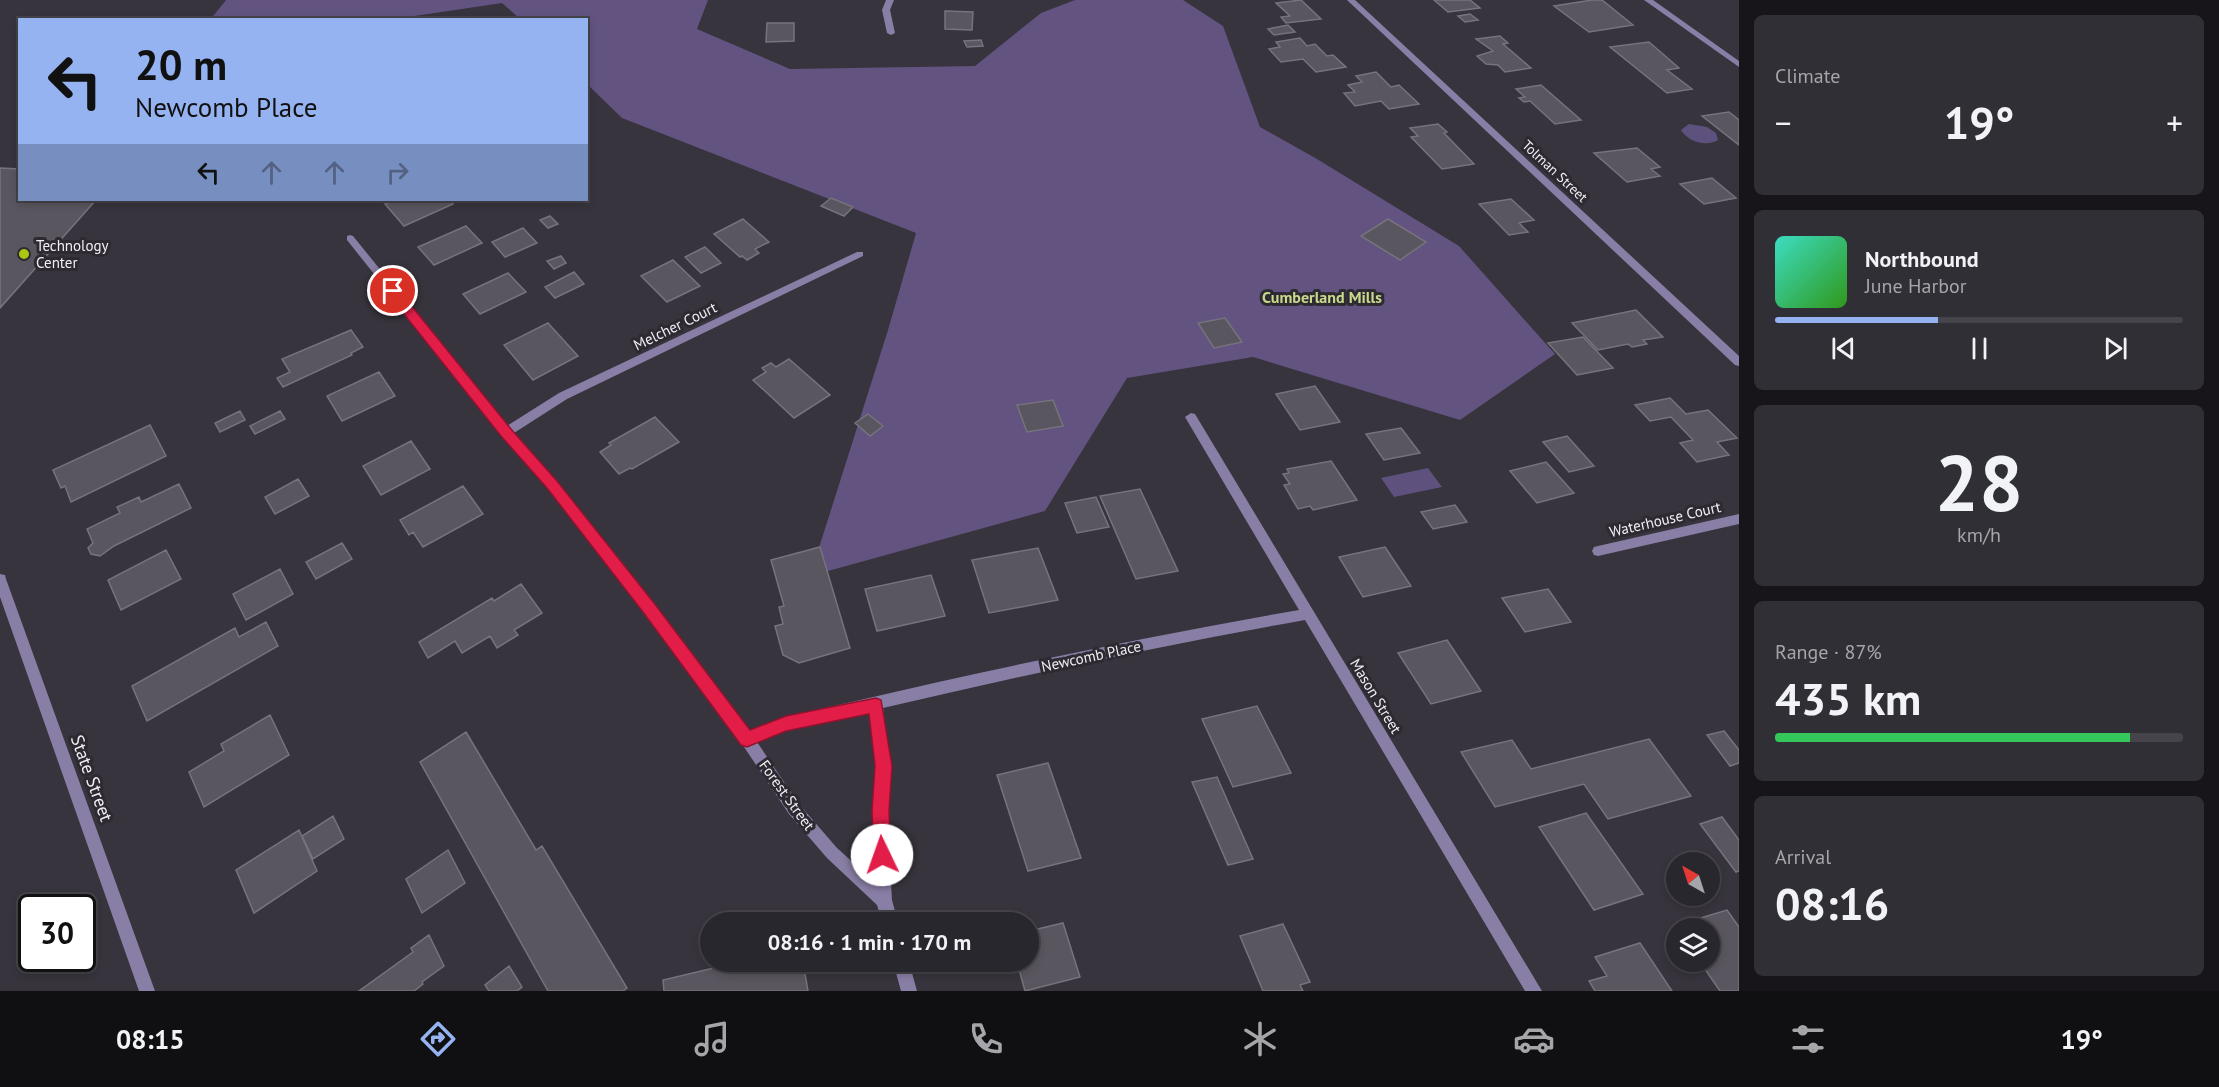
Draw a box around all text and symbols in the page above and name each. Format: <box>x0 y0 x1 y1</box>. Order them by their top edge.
text: 20 m <box>135 37 227 92</box>
icon: left <box>36 42 114 120</box>
text: Climate <box>1775 63 1841 89</box>
text: Newcomb Place <box>135 90 318 124</box>
text: 19° <box>1944 93 2014 151</box>
text: − <box>1775 101 1792 144</box>
text: + <box>2166 101 2183 144</box>
street label: Tolman Street <box>1518 136 1592 206</box>
icon: left <box>192 156 225 189</box>
icon: ahead <box>255 156 288 189</box>
icon: ahead <box>318 156 351 189</box>
icon: right <box>381 156 414 189</box>
place label: Technology Center <box>36 236 109 272</box>
text: Northbound <box>1865 245 1979 273</box>
marker: Technology Center <box>17 247 31 261</box>
pin <box>367 265 418 316</box>
text: June Harbor <box>1865 273 1967 299</box>
icon: arrive <box>376 274 409 307</box>
district label: Cumberland Mills <box>1262 287 1382 307</box>
street label: Melcher Court <box>630 298 720 354</box>
icon: previous <box>1827 332 1860 365</box>
icon: pause <box>1963 332 1996 365</box>
icon: next <box>2099 332 2132 365</box>
text: 28 <box>1935 432 2023 533</box>
street label: Waterhouse Court <box>1607 497 1723 541</box>
text: km/h <box>1957 522 2001 548</box>
street label: Newcomb Place <box>1039 636 1143 676</box>
text: Range · 87% <box>1775 639 1882 665</box>
street label: Mason Street <box>1346 655 1406 737</box>
text: 435 km <box>1775 669 1921 727</box>
street label: State Street <box>66 732 118 824</box>
street label: Forest Street <box>755 756 819 834</box>
position arrow <box>850 823 914 887</box>
text: Arrival <box>1775 844 1831 870</box>
north arrow <box>1666 852 1720 906</box>
map controls <box>1666 852 1720 972</box>
text: 08:16 <box>1775 874 1889 932</box>
speed limit sign: 30 <box>18 894 96 972</box>
button: layers <box>1666 918 1720 972</box>
text: 08:16 · 1 min · 170 m <box>768 928 971 956</box>
icon: directions <box>417 1018 459 1060</box>
icon: music <box>691 1018 733 1060</box>
icon: phone <box>965 1018 1007 1060</box>
icon: climate <box>1239 1018 1281 1060</box>
icon: car <box>1513 1018 1555 1060</box>
icon: filters <box>1787 1018 1829 1060</box>
text: 08:15 <box>116 1022 185 1056</box>
text: 19° <box>2061 1022 2103 1056</box>

